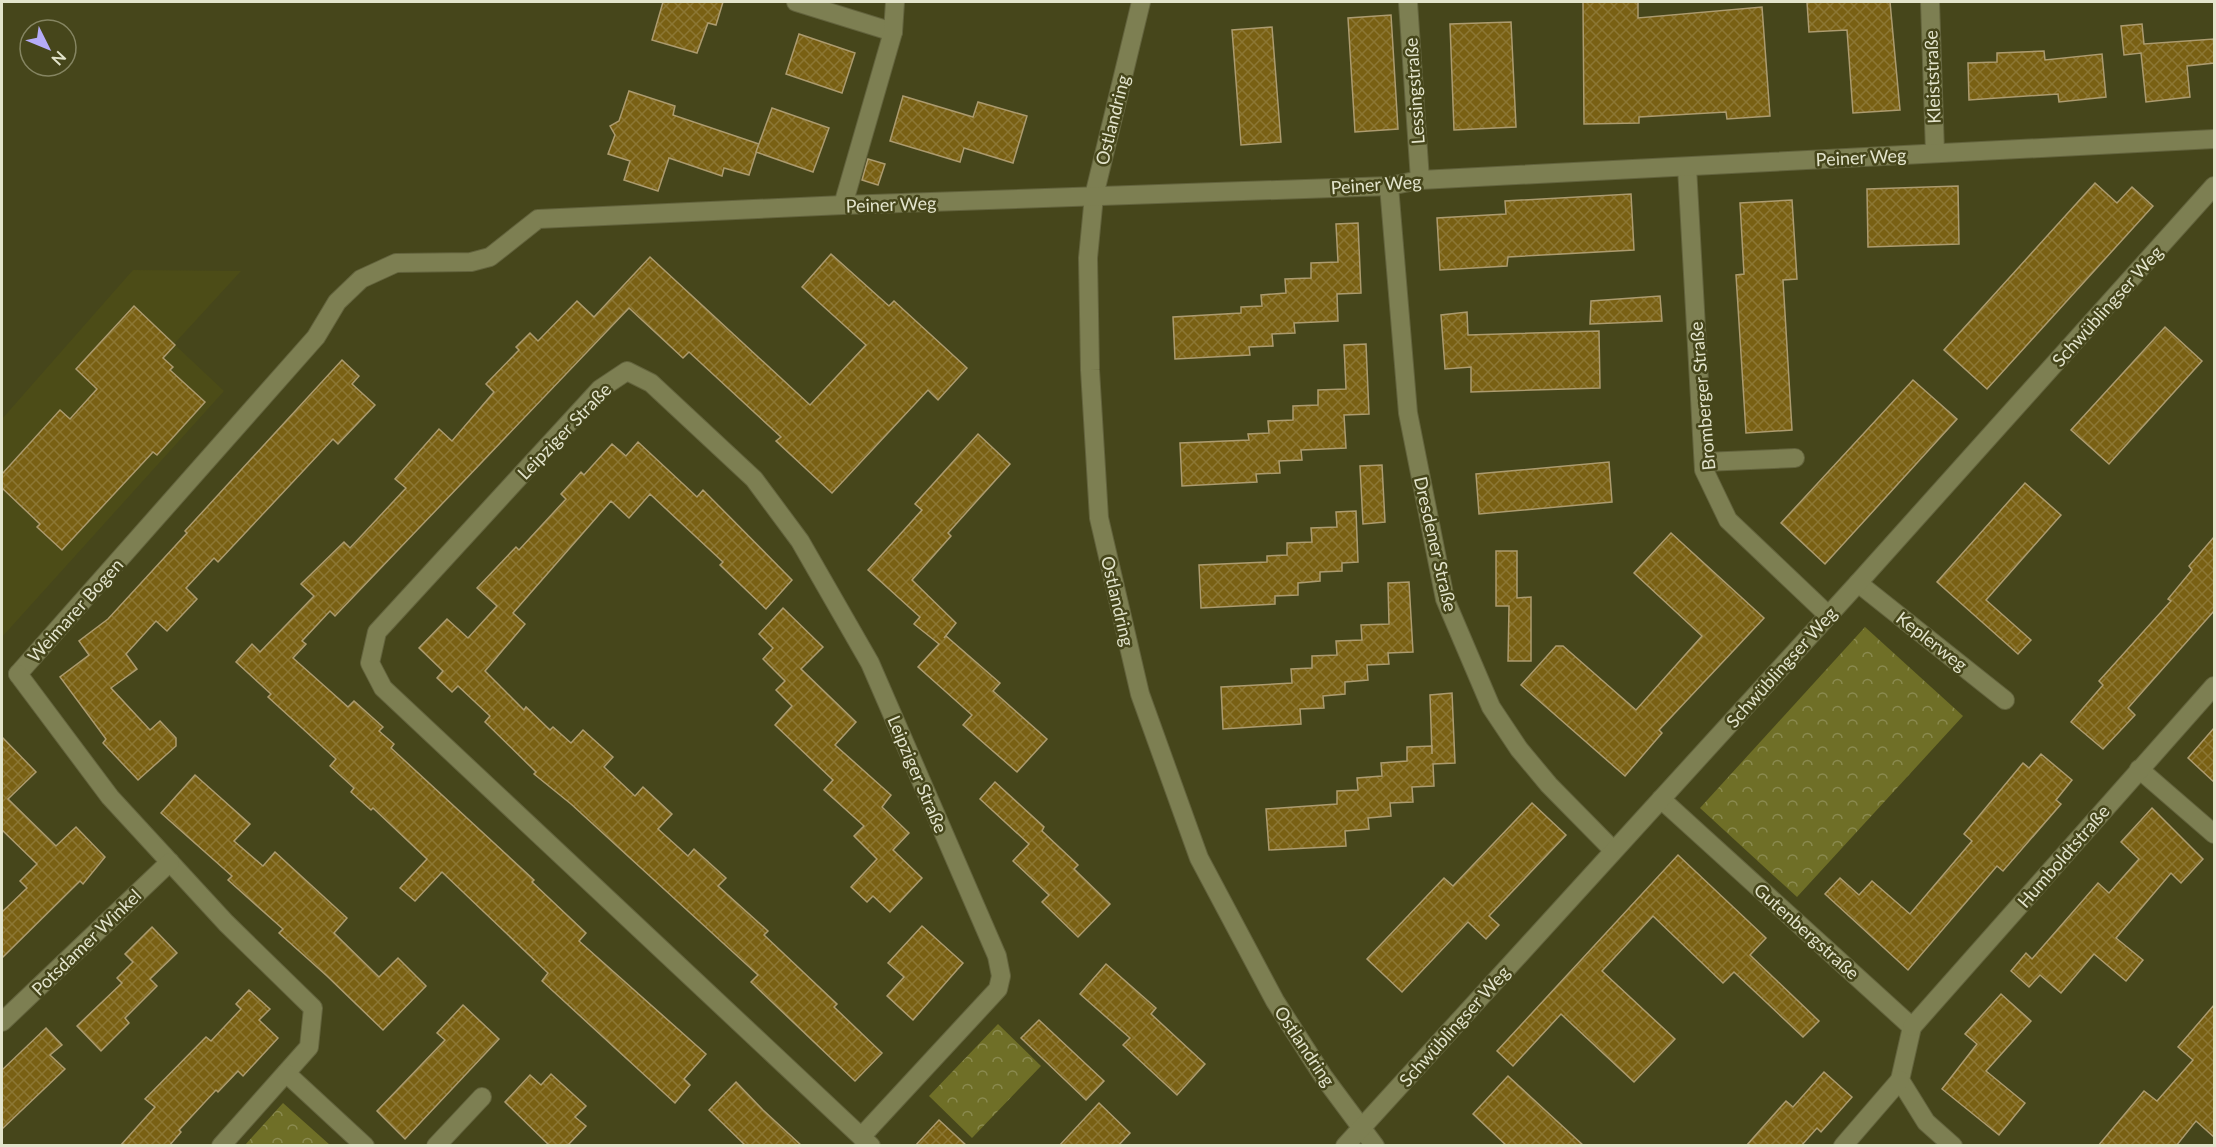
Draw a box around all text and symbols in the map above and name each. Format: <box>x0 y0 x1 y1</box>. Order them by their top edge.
north arrow <box>18 18 78 78</box>
street label: Kleiststraße <box>1919 30 1945 124</box>
street label: Lessingstraße <box>1399 37 1429 145</box>
text: N <box>48 48 70 70</box>
street label: Ostlandring <box>1090 73 1134 167</box>
street label: Peiner Weg <box>1815 144 1907 170</box>
street label: Peiner Weg <box>1330 170 1422 198</box>
street label: Peiner Weg <box>845 191 937 217</box>
street label: Schwüblingser Weg <box>2047 241 2167 371</box>
street label: Bromberger Straße <box>1685 321 1719 471</box>
street label: Leipziger Straße <box>513 378 615 484</box>
street label: Dresdener Straße <box>1410 474 1462 614</box>
street label: Weimarer Bogen <box>23 554 127 666</box>
street label: Ostlandring <box>1097 554 1139 648</box>
street label: Schwüblingser Weg <box>1721 602 1841 732</box>
street label: Keplerweg <box>1892 606 1972 676</box>
street label: Leipziger Straße <box>883 712 953 836</box>
street label: Humboldtstraße <box>2012 800 2114 912</box>
street label: Gutenbergstraße <box>1750 878 1864 984</box>
street label: Potsdamer Winkel <box>27 884 145 1000</box>
street label: Schwüblingser Weg <box>1394 961 1514 1091</box>
street label: Ostlandring <box>1270 1002 1340 1090</box>

